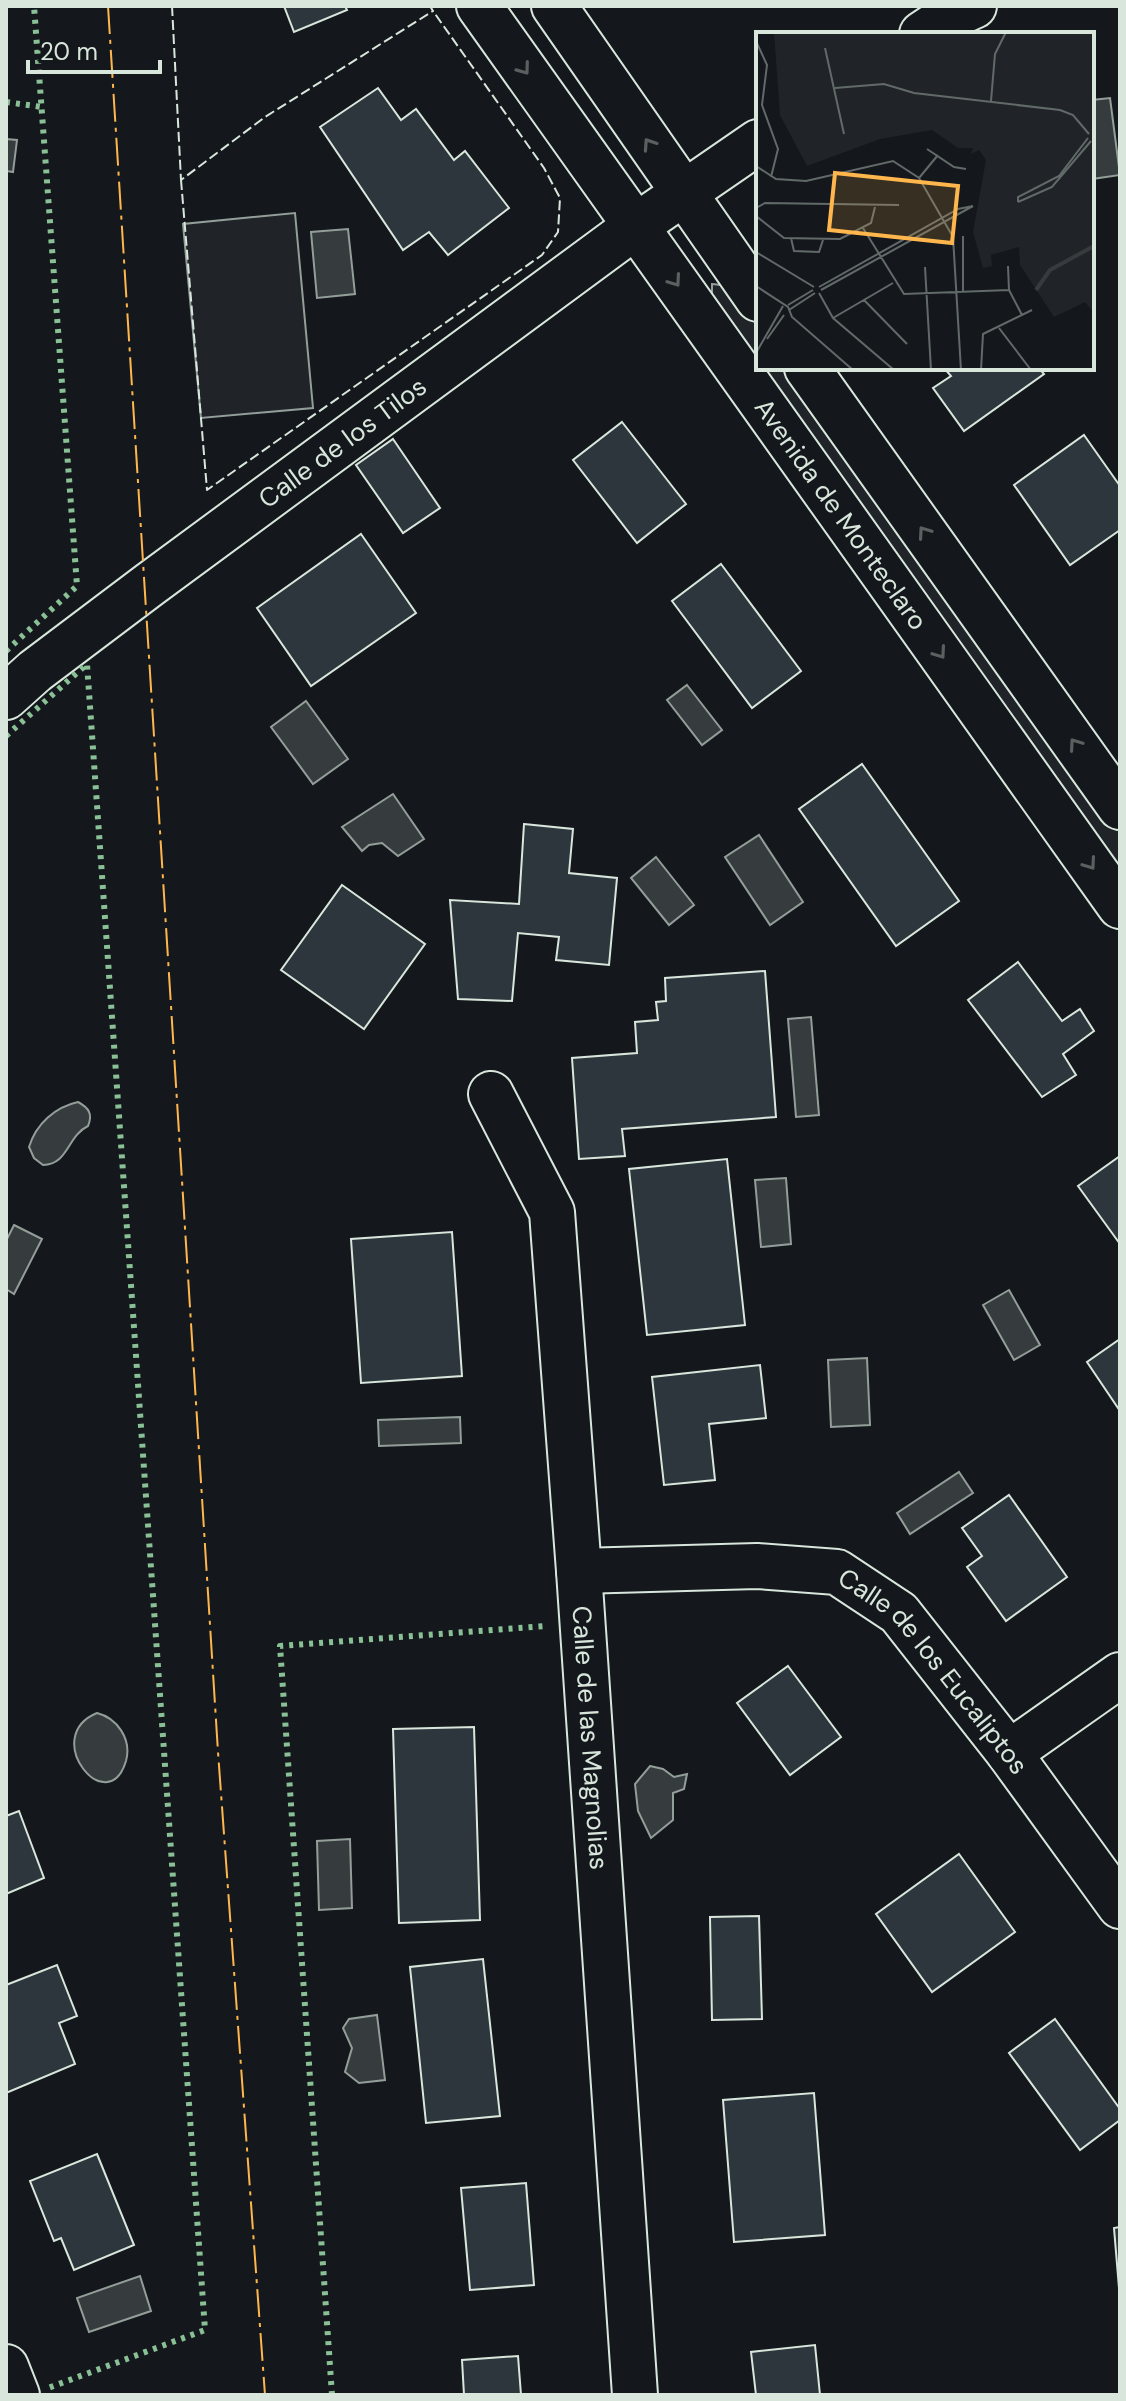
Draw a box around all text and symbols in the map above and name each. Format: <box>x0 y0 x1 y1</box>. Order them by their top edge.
scale bar <box>28 24 160 74</box>
inset map <box>756 32 1094 370</box>
text: 20 m <box>40 36 98 67</box>
one-way arrow <box>514 61 529 75</box>
one-way arrow <box>644 138 659 152</box>
one-way arrow <box>665 273 680 287</box>
street label: Calle de los Tilos <box>252 369 433 516</box>
street label: Avenida de Monteclaro <box>747 392 935 637</box>
one-way arrow <box>919 526 934 541</box>
one-way arrow <box>930 644 944 658</box>
one-way arrow <box>1070 738 1085 752</box>
one-way arrow <box>1080 856 1095 870</box>
street label: Calle de los Eucaliptos <box>831 1560 1036 1781</box>
street label: Calle de las Magnolias <box>564 1605 616 1871</box>

